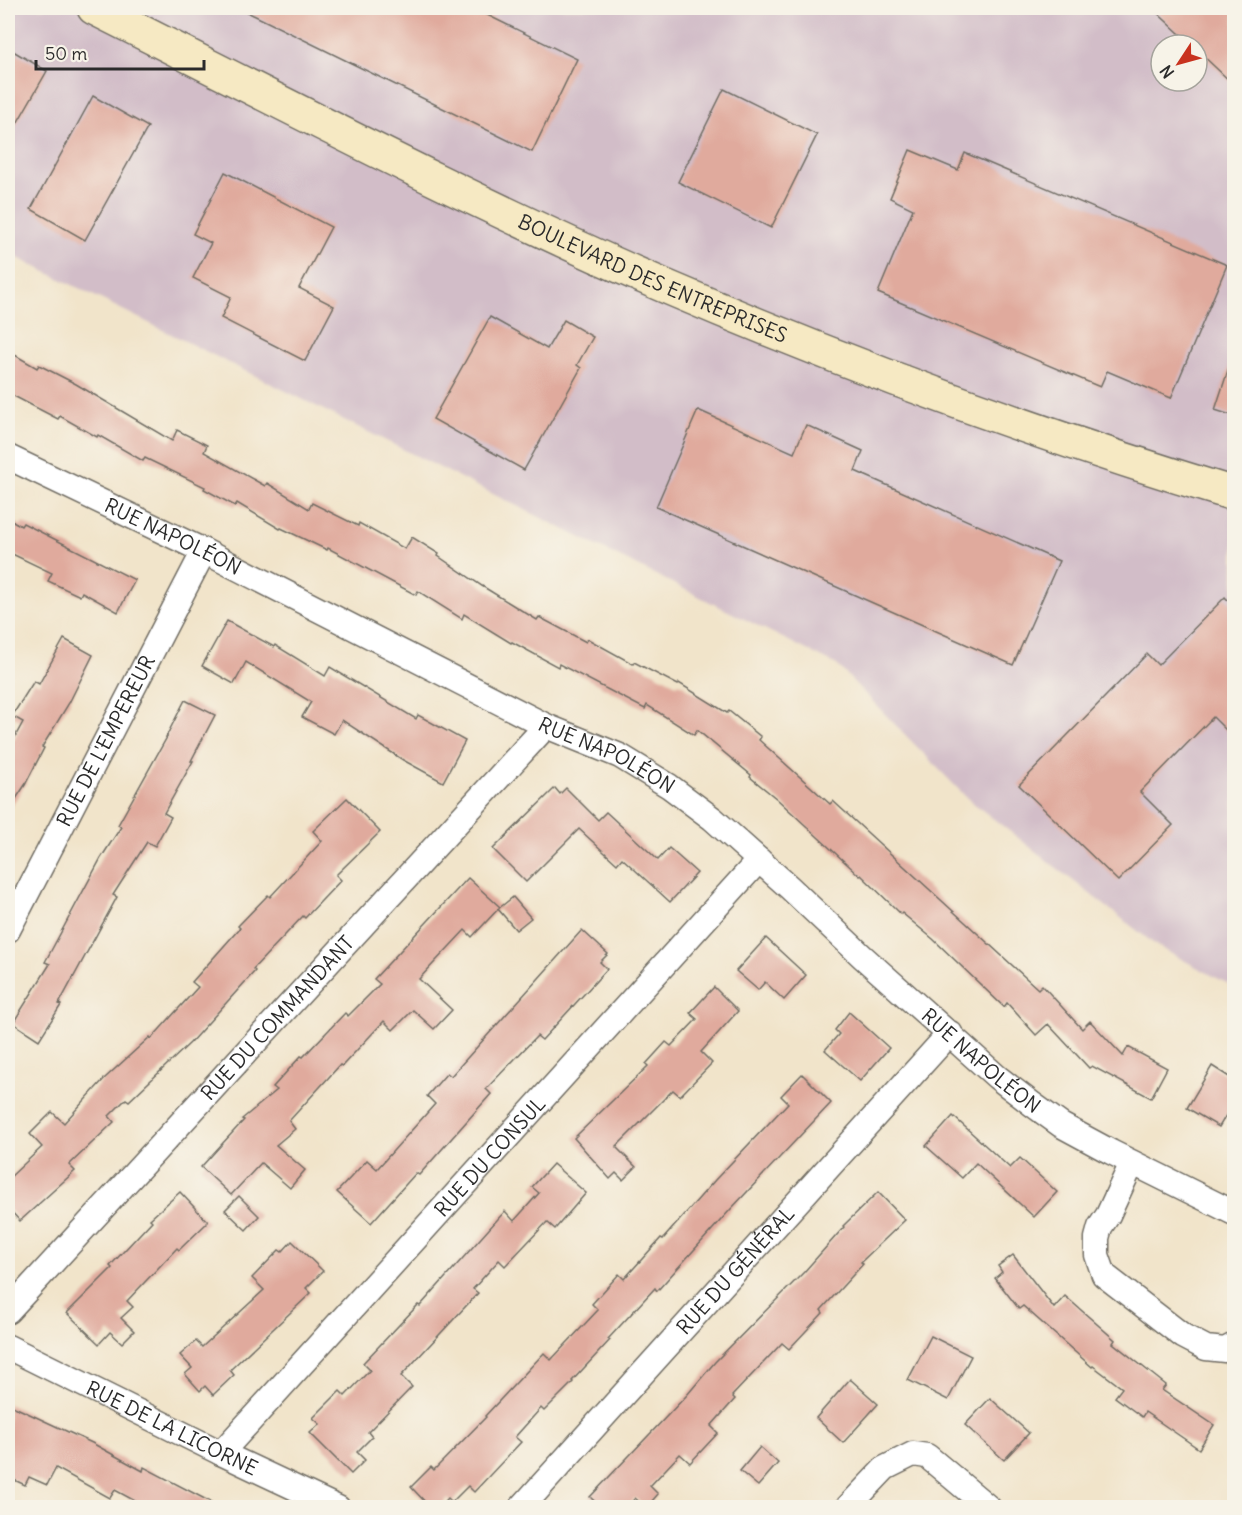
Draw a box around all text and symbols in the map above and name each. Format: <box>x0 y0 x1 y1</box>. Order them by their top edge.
scale bar <box>36 33 204 71</box>
north arrow <box>1149 33 1209 93</box>
text: 50 m <box>45 42 87 65</box>
text: N <box>1156 61 1178 82</box>
street label: BOULEVARD DES ENTREPRISES <box>514 208 791 348</box>
street label: RUE NAPOLÉON <box>101 492 246 580</box>
street label: RUE DE L'EMPEREUR <box>51 650 160 830</box>
street label: RUE NAPOLÉON <box>534 711 680 799</box>
street label: RUE DU COMMANDANT <box>195 930 359 1105</box>
street label: RUE NAPOLÉON <box>917 1003 1046 1118</box>
street label: RUE DU CONSUL <box>429 1091 550 1222</box>
street label: RUE DU GÉNÉRAL <box>671 1201 799 1339</box>
street label: RUE DE LA LICORNE <box>82 1375 262 1480</box>

